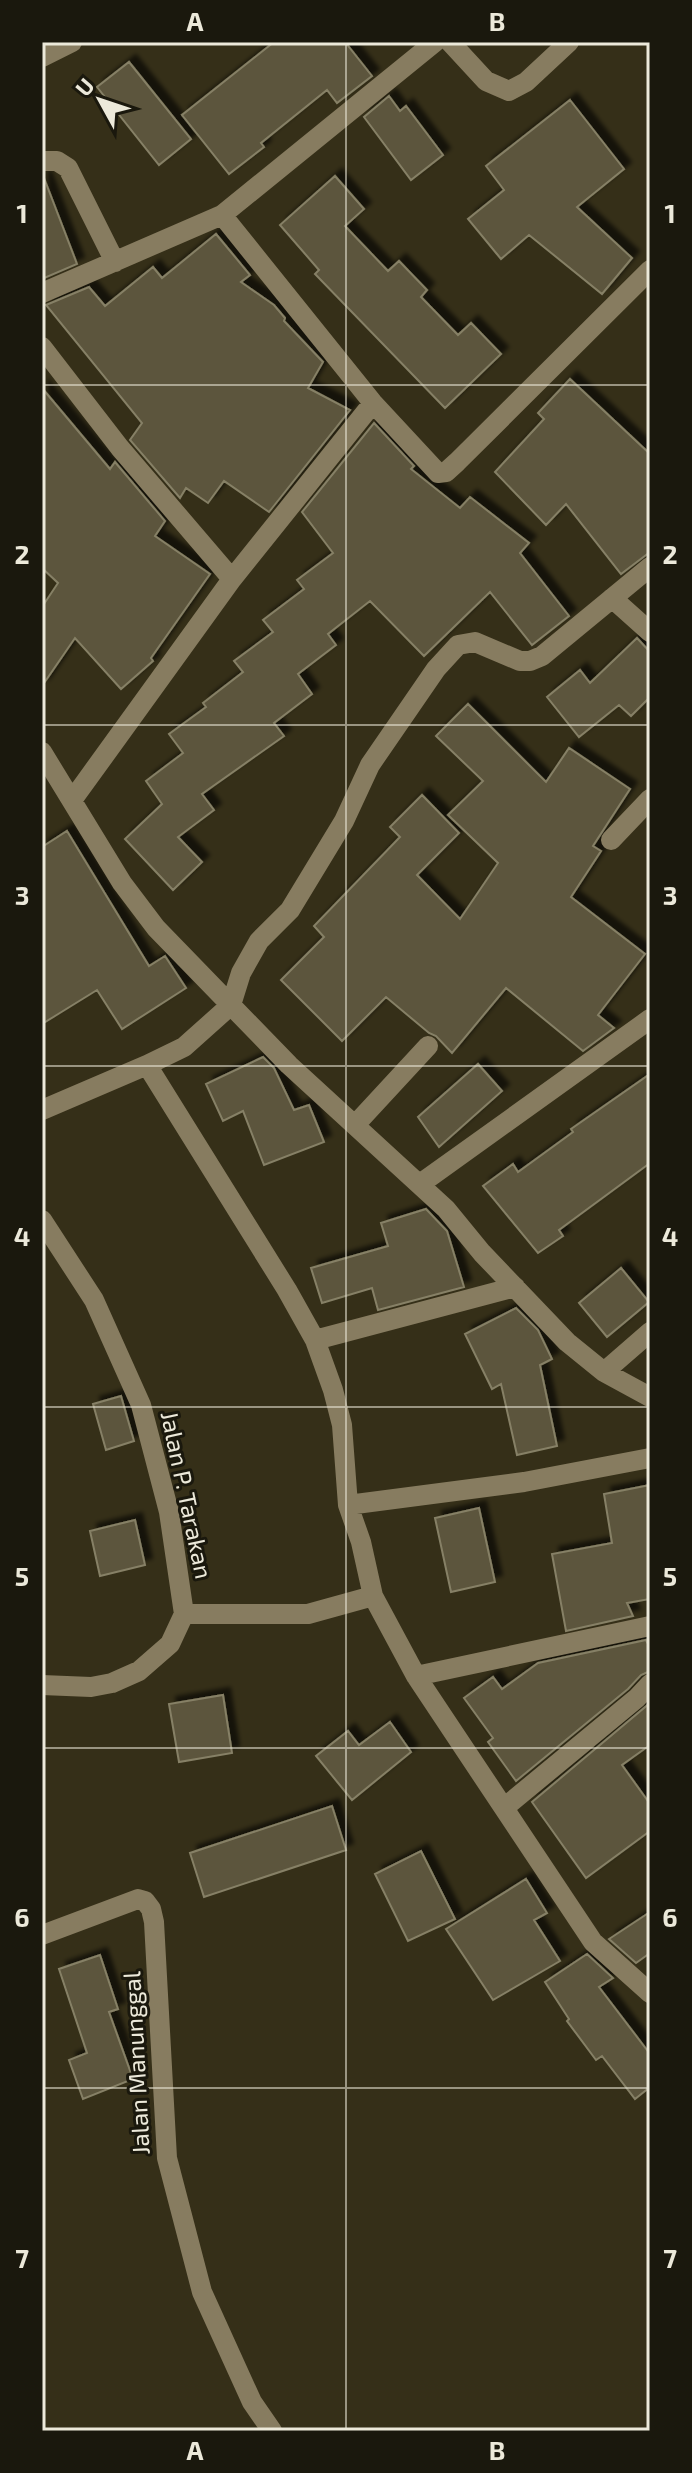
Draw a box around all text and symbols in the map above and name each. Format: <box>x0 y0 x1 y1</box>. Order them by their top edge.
text: A <box>187 5 204 36</box>
text: B <box>489 5 505 36</box>
north arrow <box>60 60 140 140</box>
text: U <box>69 72 99 101</box>
text: 1 <box>16 197 28 228</box>
text: 1 <box>664 197 676 228</box>
text: 2 <box>14 538 30 569</box>
text: 2 <box>662 538 678 569</box>
text: 3 <box>15 879 29 910</box>
text: 3 <box>663 879 677 910</box>
text: 4 <box>14 1220 30 1251</box>
text: 4 <box>662 1220 678 1251</box>
street label: Jalan P. Tarakan <box>156 1408 219 1581</box>
text: 5 <box>15 1560 29 1591</box>
text: 5 <box>663 1560 677 1591</box>
text: 6 <box>14 1901 30 1932</box>
text: 6 <box>662 1901 678 1932</box>
street label: Jalan Manunggal <box>116 1971 155 2156</box>
text: 7 <box>15 2242 29 2273</box>
text: 7 <box>663 2242 677 2273</box>
text: A <box>187 2434 204 2465</box>
text: B <box>489 2434 505 2465</box>

